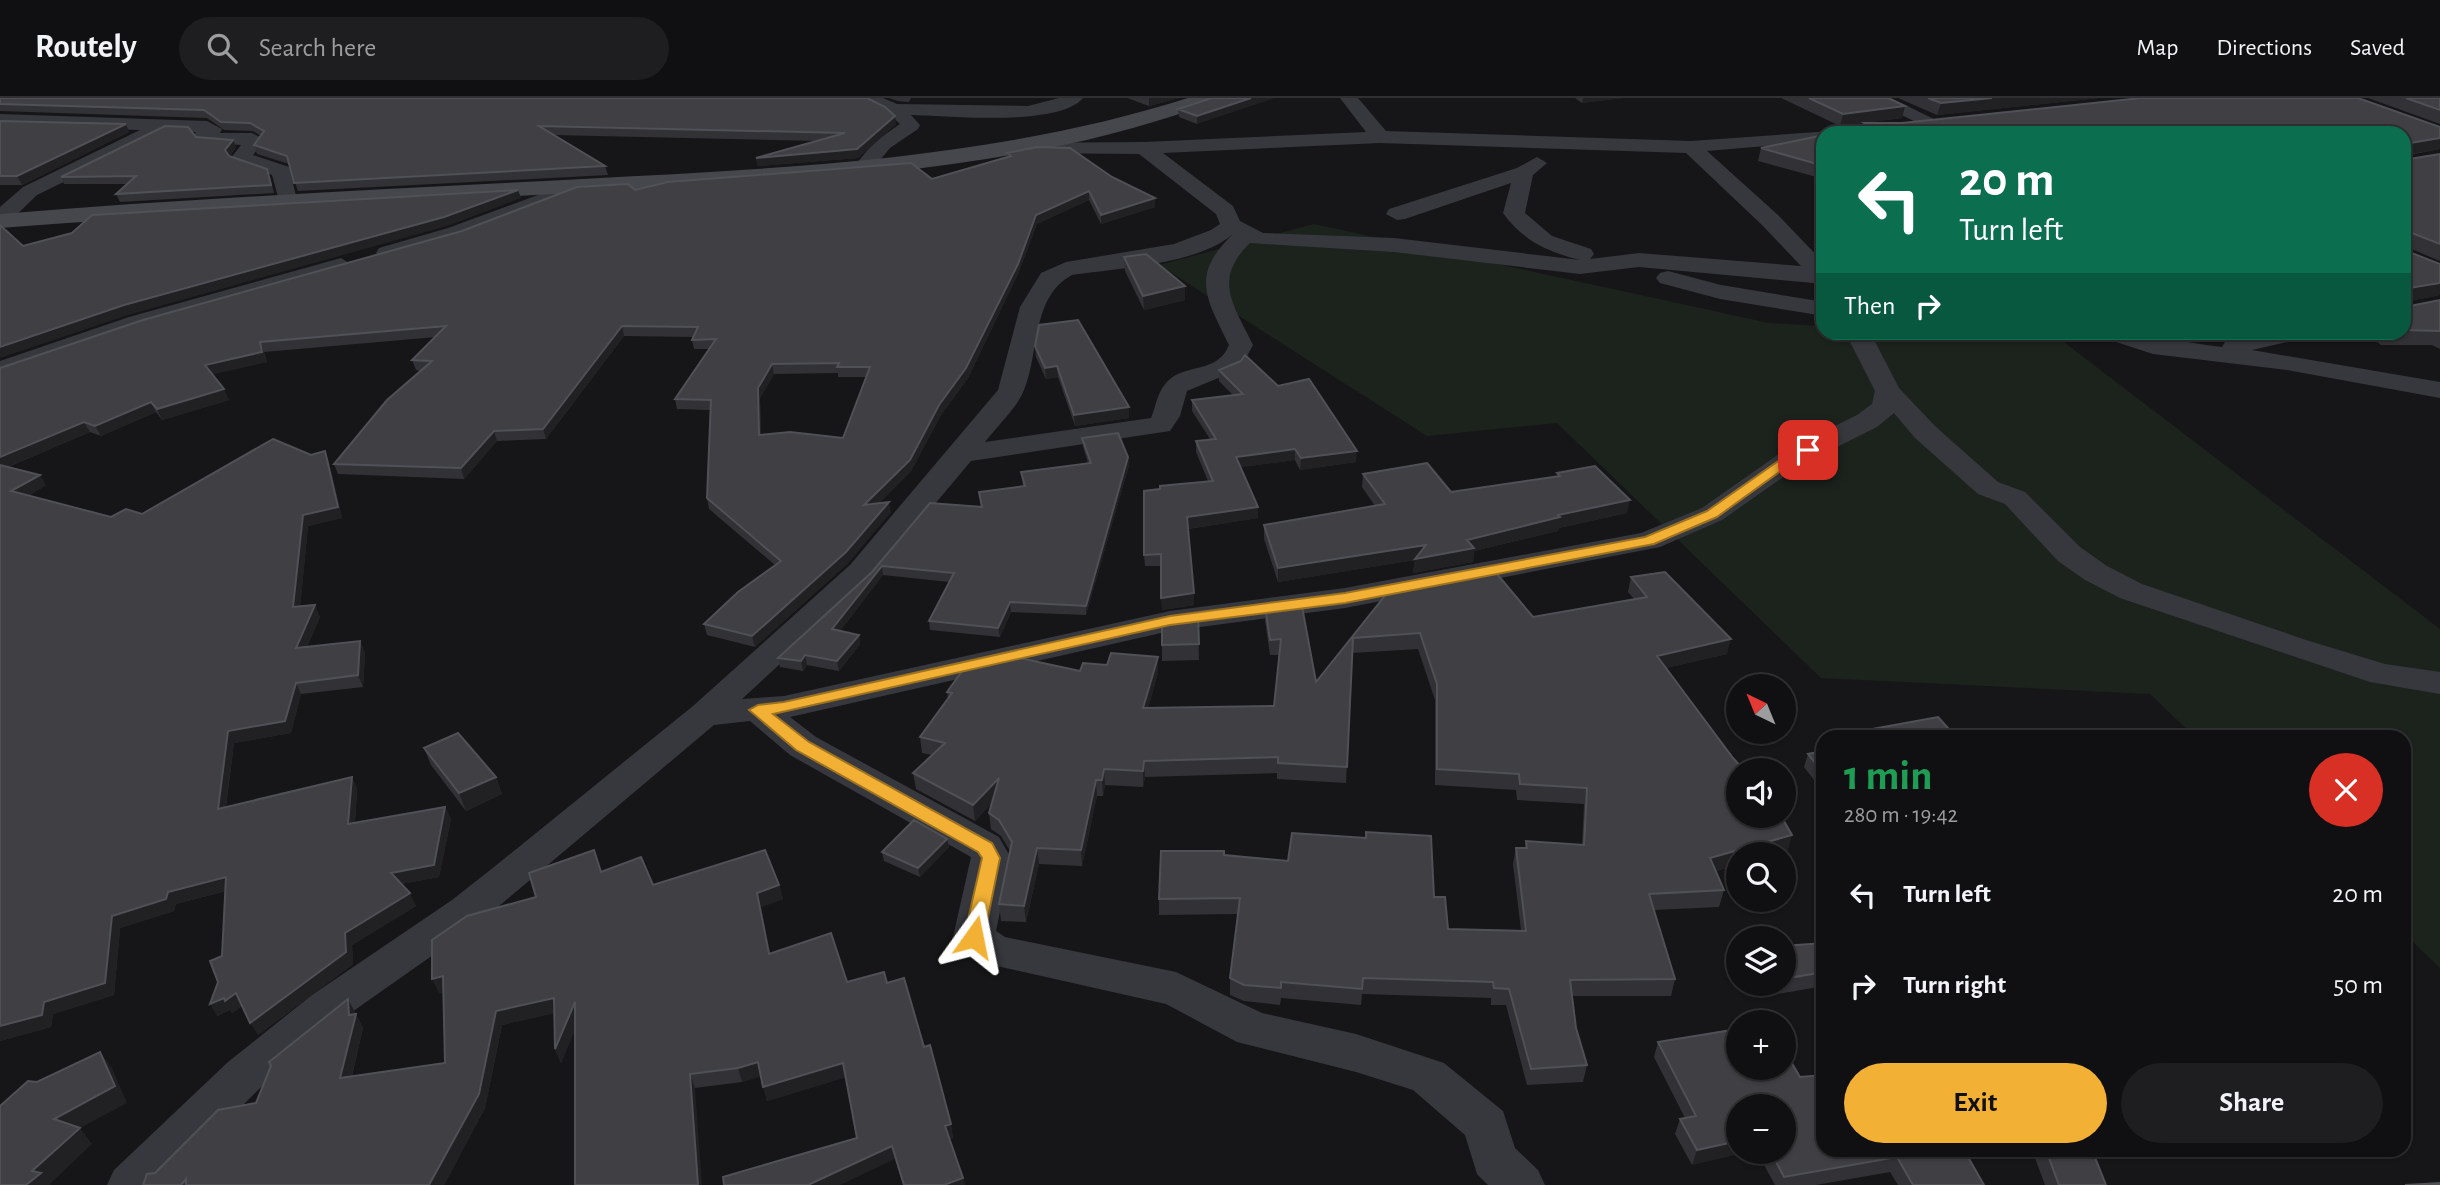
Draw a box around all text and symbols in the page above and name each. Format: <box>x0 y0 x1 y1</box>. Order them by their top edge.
search box <box>179 17 669 80</box>
icon: search <box>203 29 241 67</box>
text: Routely <box>35 31 137 64</box>
text: Search here <box>259 35 376 61</box>
text: Map <box>2136 36 2178 60</box>
text: Directions <box>2216 36 2312 60</box>
text: Saved <box>2350 36 2405 60</box>
icon: left <box>1844 154 1935 245</box>
text: 20 m <box>1959 156 2055 205</box>
text: Turn left <box>1959 214 2063 246</box>
icon: right <box>1909 287 1947 325</box>
text: Then <box>1844 293 1895 319</box>
pin <box>1778 420 1838 480</box>
icon: arrive <box>1789 431 1827 469</box>
north arrow <box>1726 674 1796 744</box>
map controls <box>1726 674 1796 1164</box>
button: close <box>2309 753 2383 827</box>
text: 1 min <box>1844 755 1933 797</box>
button: sound <box>1726 758 1796 828</box>
text: 280 m · 19:42 <box>1844 804 1958 827</box>
button: search <box>1726 842 1796 912</box>
icon: left <box>1844 876 1882 914</box>
text: Turn left <box>1903 881 1991 907</box>
text: 20 m <box>2332 881 2383 907</box>
position arrow <box>937 900 1011 974</box>
button: layers <box>1726 926 1796 996</box>
icon: right <box>1844 967 1882 1005</box>
text: Turn right <box>1903 972 2006 998</box>
text: 50 m <box>2333 972 2383 998</box>
button: + <box>1726 1010 1796 1080</box>
button: Exit <box>1844 1063 2107 1143</box>
button: Share <box>2121 1063 2383 1143</box>
button: − <box>1726 1094 1796 1164</box>

